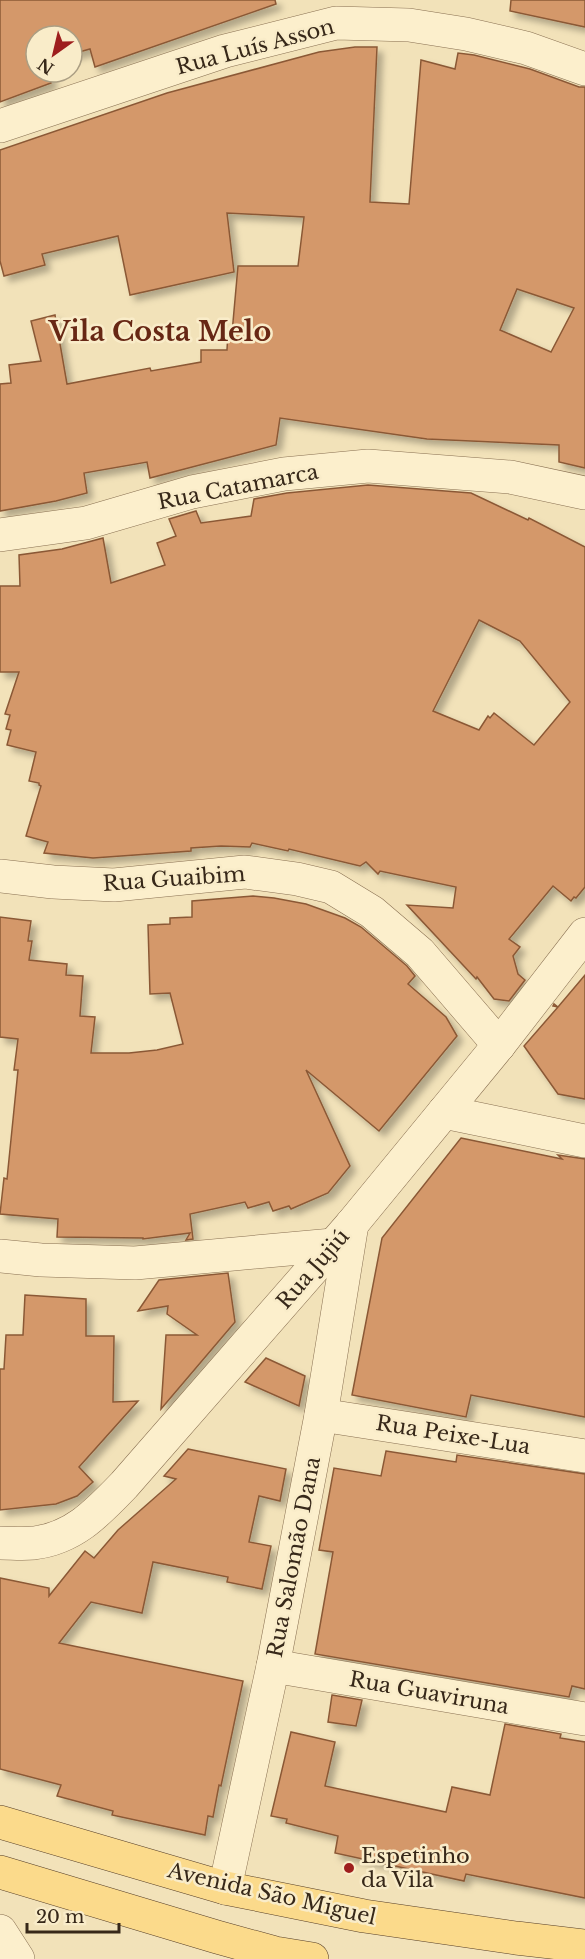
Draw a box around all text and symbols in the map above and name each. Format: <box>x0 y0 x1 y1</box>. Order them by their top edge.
street label: Rua Luís Asson <box>173 13 337 81</box>
north arrow <box>24 24 84 84</box>
text: N <box>34 54 57 79</box>
district label: Vila Costa Melo <box>48 315 271 348</box>
street label: Rua Catamarca <box>156 459 321 515</box>
street label: Rua Guaibim <box>102 861 246 897</box>
street label: Rua Jujiú <box>271 1224 355 1314</box>
street label: Rua Peixe-Lua <box>374 1410 532 1460</box>
street label: Rua Salomão Dana <box>262 1454 326 1660</box>
street label: Rua Guaviruna <box>347 1666 511 1720</box>
place label: Espetinho da Vila <box>361 1843 470 1893</box>
street label: Avenida São Miguel <box>164 1857 379 1931</box>
marker: Espetinho da Vila <box>342 1861 356 1875</box>
scale bar <box>27 1896 118 1934</box>
text: 20 m <box>36 1906 84 1928</box>

